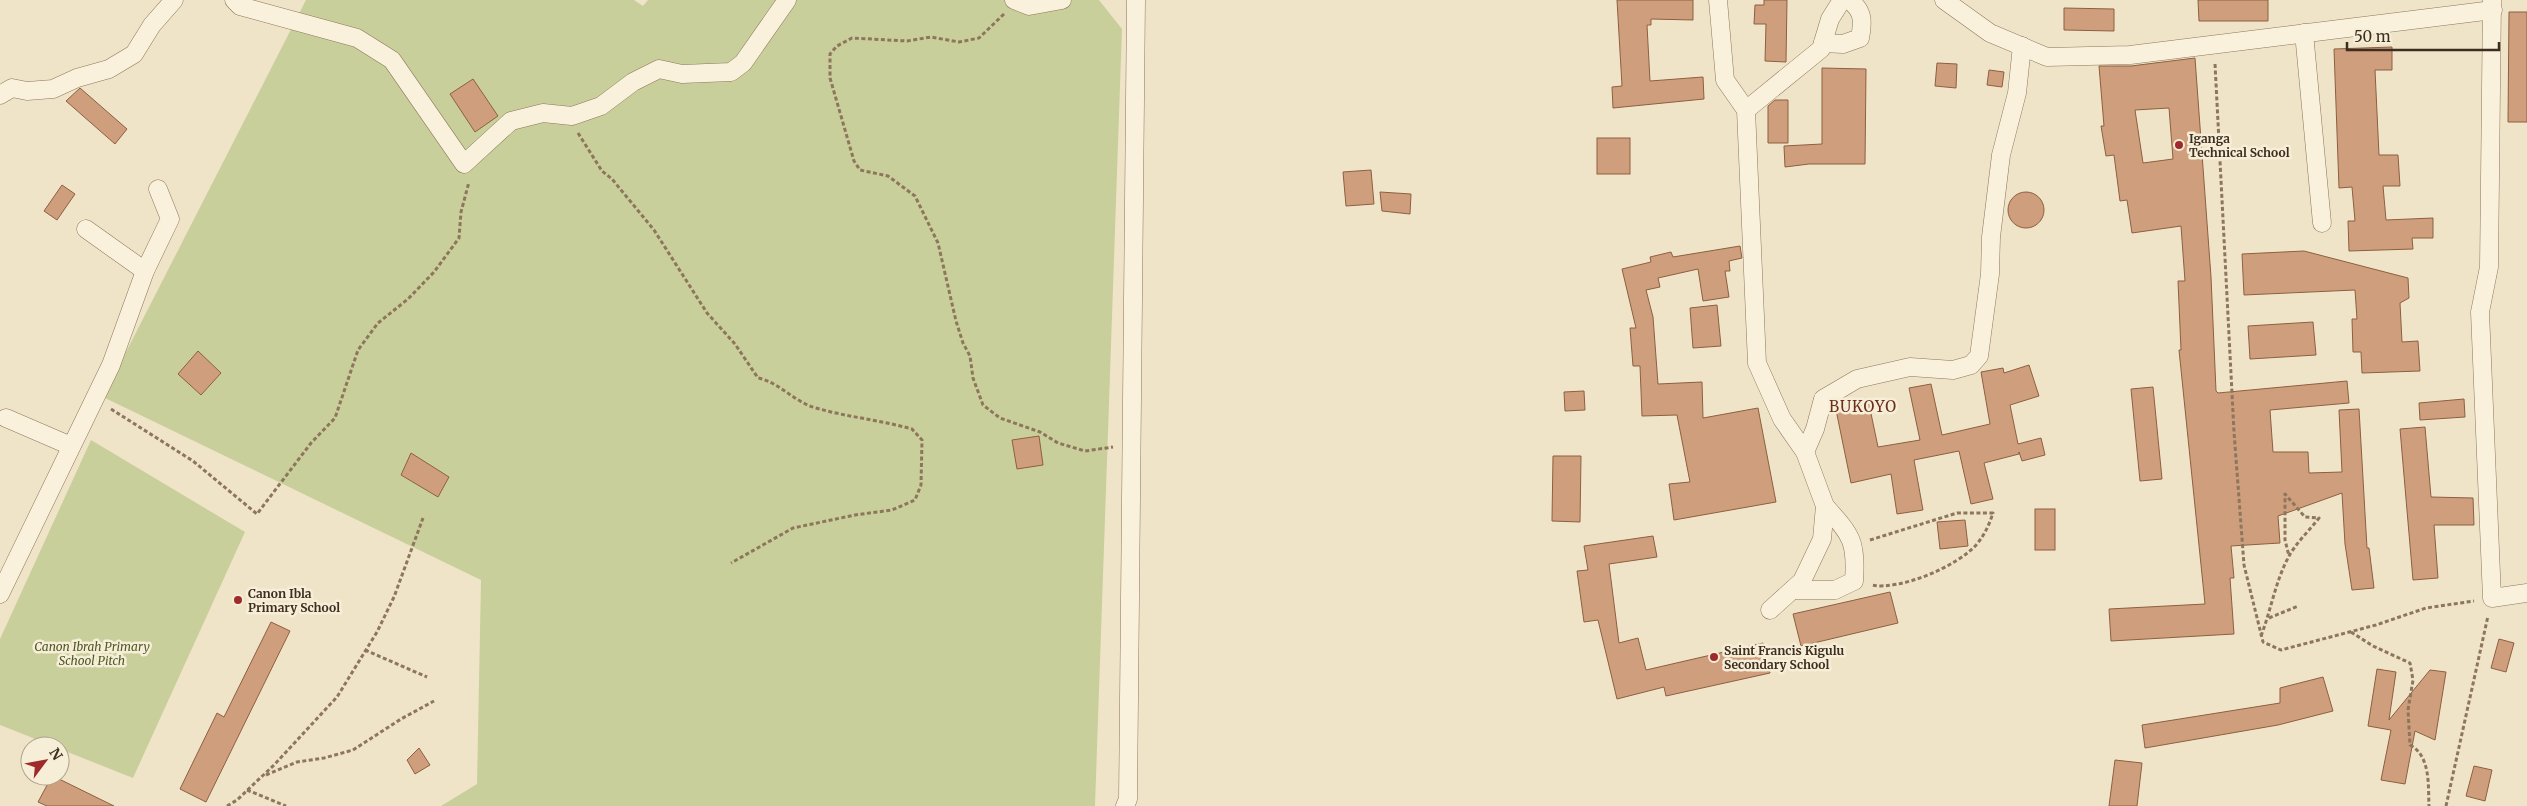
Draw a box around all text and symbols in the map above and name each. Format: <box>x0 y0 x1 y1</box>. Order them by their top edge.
scale bar <box>2347 20 2500 52</box>
text: 50 m <box>2354 27 2391 46</box>
place label: Iganga Technical School <box>2189 131 2290 160</box>
marker: Iganga Technical School <box>2173 139 2185 151</box>
district label: BUKOYO <box>1829 397 1897 416</box>
place label: Canon Ibla Primary School <box>248 586 340 615</box>
marker: Canon Ibla Primary School <box>232 594 244 606</box>
park label: Canon Ibrah Primary School Pitch <box>34 639 150 668</box>
place label: Saint Francis Kigulu Secondary School <box>1724 643 1845 672</box>
marker: Saint Francis Kigulu Secondary School <box>1708 651 1720 663</box>
north arrow <box>20 736 70 786</box>
text: N <box>45 745 67 764</box>

